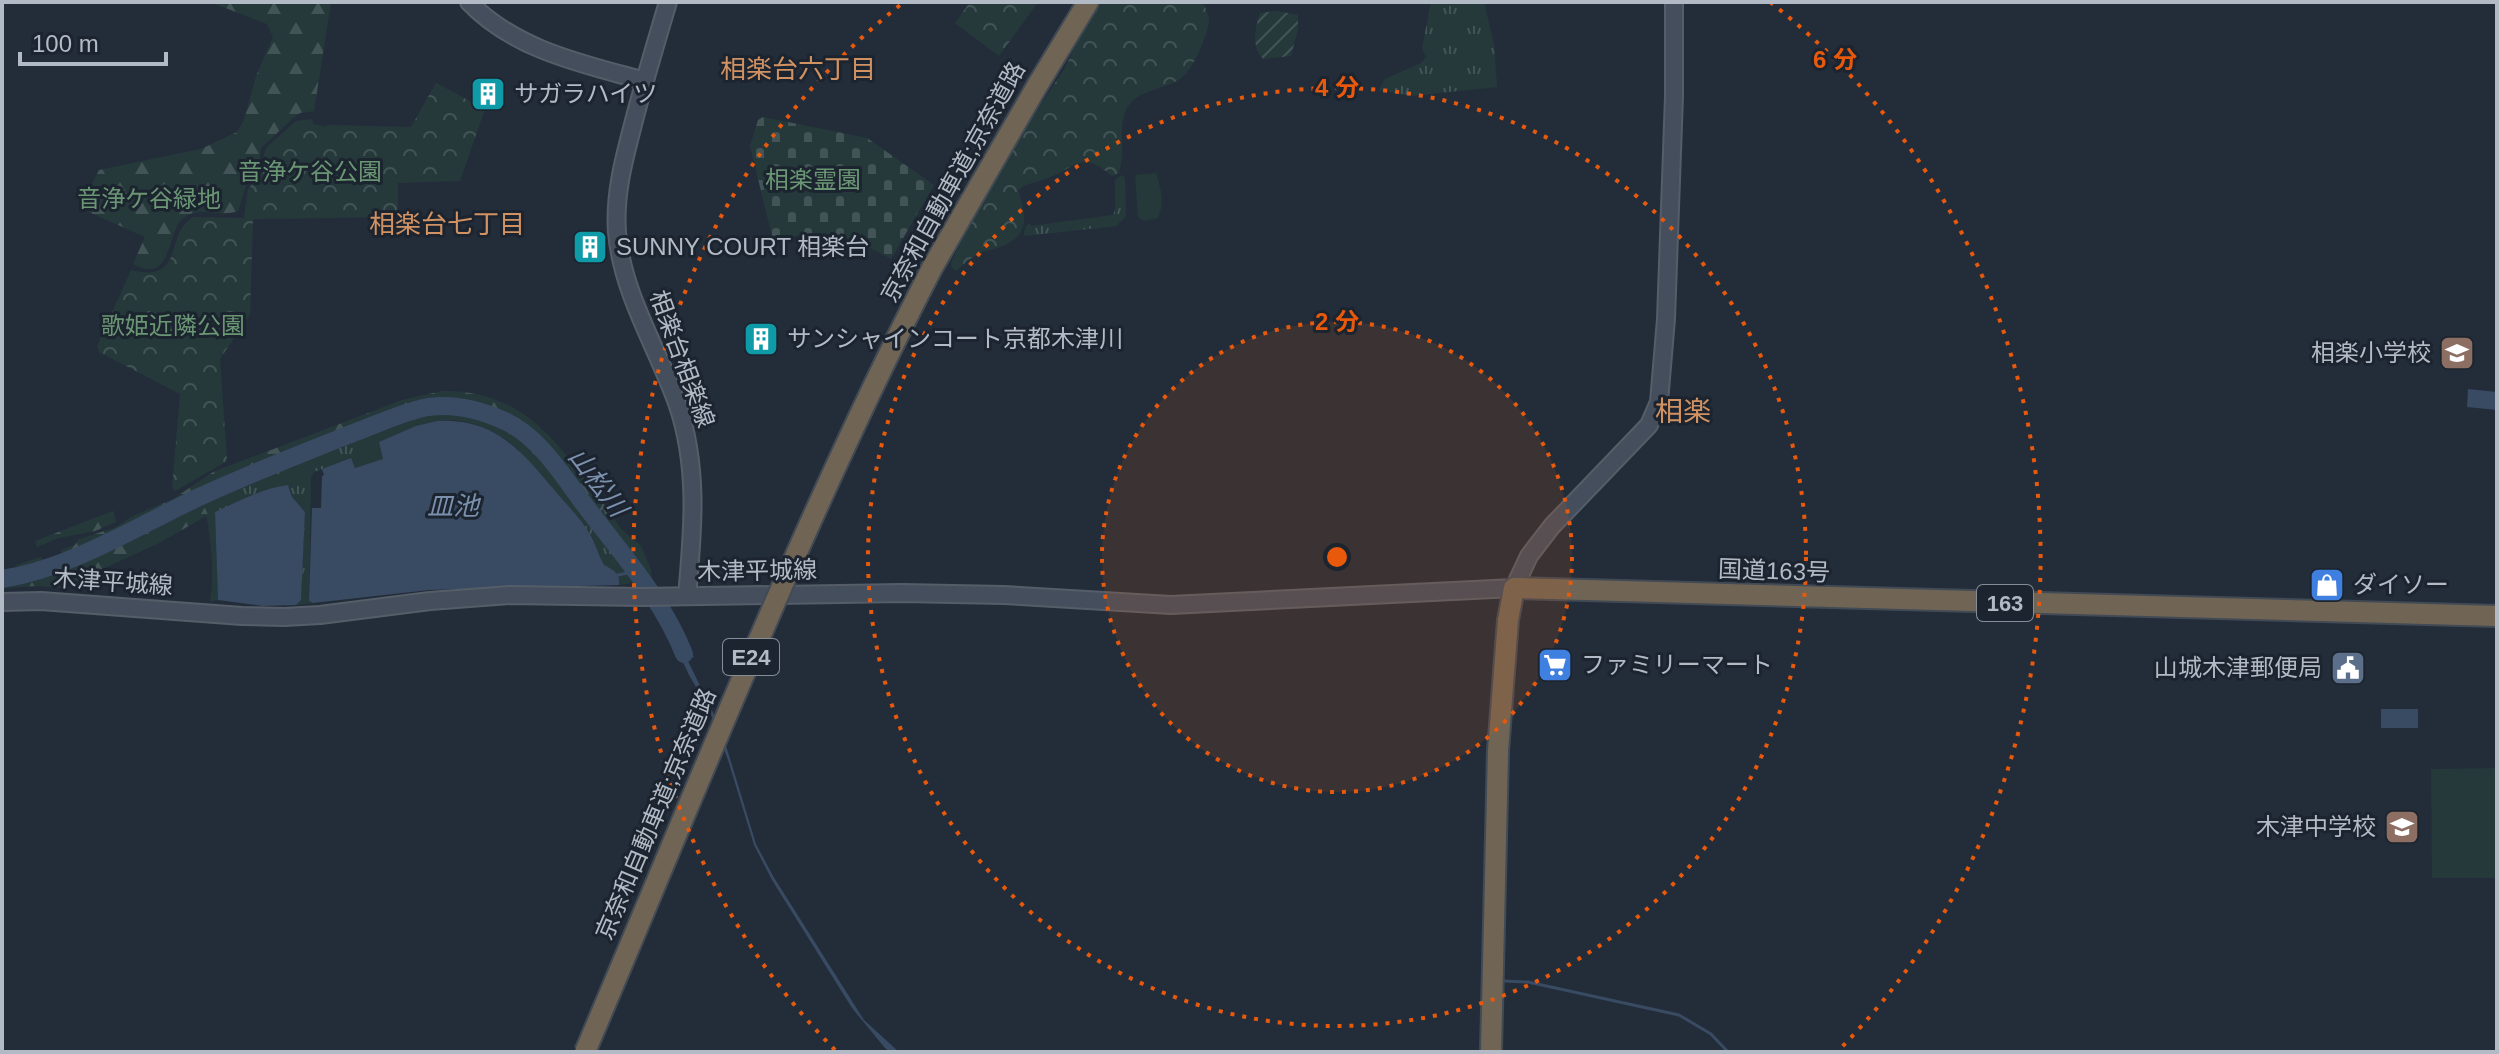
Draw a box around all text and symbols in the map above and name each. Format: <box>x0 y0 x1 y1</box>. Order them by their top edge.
scale bar <box>20 16 166 66</box>
text: 100 m <box>32 30 99 57</box>
text: 6 分 <box>1813 46 1857 73</box>
district label: 相楽台六丁目 <box>720 54 876 84</box>
street label: 京奈和自動車道;京奈道路 <box>875 57 1030 307</box>
text: 4 分 <box>1315 74 1359 101</box>
building icon: サガラハイツ <box>469 75 507 113</box>
place label: サガラハイツ <box>514 80 657 107</box>
park label: 音浄ケ谷公園 <box>238 158 382 185</box>
park label: 相楽霊園 <box>765 166 861 193</box>
park label: 音浄ケ谷緑地 <box>77 185 221 212</box>
district label: 相楽台七丁目 <box>369 209 525 239</box>
building icon: SUNNY COURT 相楽台 <box>571 228 609 266</box>
place label: SUNNY COURT 相楽台 <box>616 233 869 260</box>
street label: 相楽台相楽線 <box>645 287 720 431</box>
text: 2 分 <box>1315 308 1359 335</box>
park label: 歌姫近隣公園 <box>101 312 245 339</box>
building icon: サンシャインコート京都木津川 <box>742 320 780 358</box>
place label: サンシャインコート京都木津川 <box>787 325 1123 352</box>
school or university icon: 相楽小学校 <box>2438 334 2476 372</box>
place label: 相楽小学校 <box>2311 339 2431 366</box>
district label: 相楽 <box>1655 396 1711 427</box>
water label: 山松川 <box>563 442 635 525</box>
water label: 皿池 <box>427 491 482 521</box>
centre of rings <box>1323 543 1351 571</box>
street label: 国道163号 <box>1718 555 1830 586</box>
street label: 木津平城線 <box>697 556 817 585</box>
street label: 木津平城線 <box>52 564 174 599</box>
shop icon: ダイソー <box>2308 566 2346 604</box>
place label: ダイソー <box>2353 571 2449 598</box>
road number: 163 <box>1977 585 2033 621</box>
road number: E24 <box>723 639 779 675</box>
supermarket icon: ファミリーマート <box>1536 646 1574 684</box>
public building icon: 山城木津郵便局 <box>2329 649 2367 687</box>
place label: ファミリーマート <box>1581 651 1773 678</box>
place label: 山城木津郵便局 <box>2154 654 2322 681</box>
street label: 京奈和自動車道;京奈道路 <box>590 684 721 944</box>
school or university icon: 木津中学校 <box>2383 808 2421 846</box>
place label: 木津中学校 <box>2256 813 2376 840</box>

